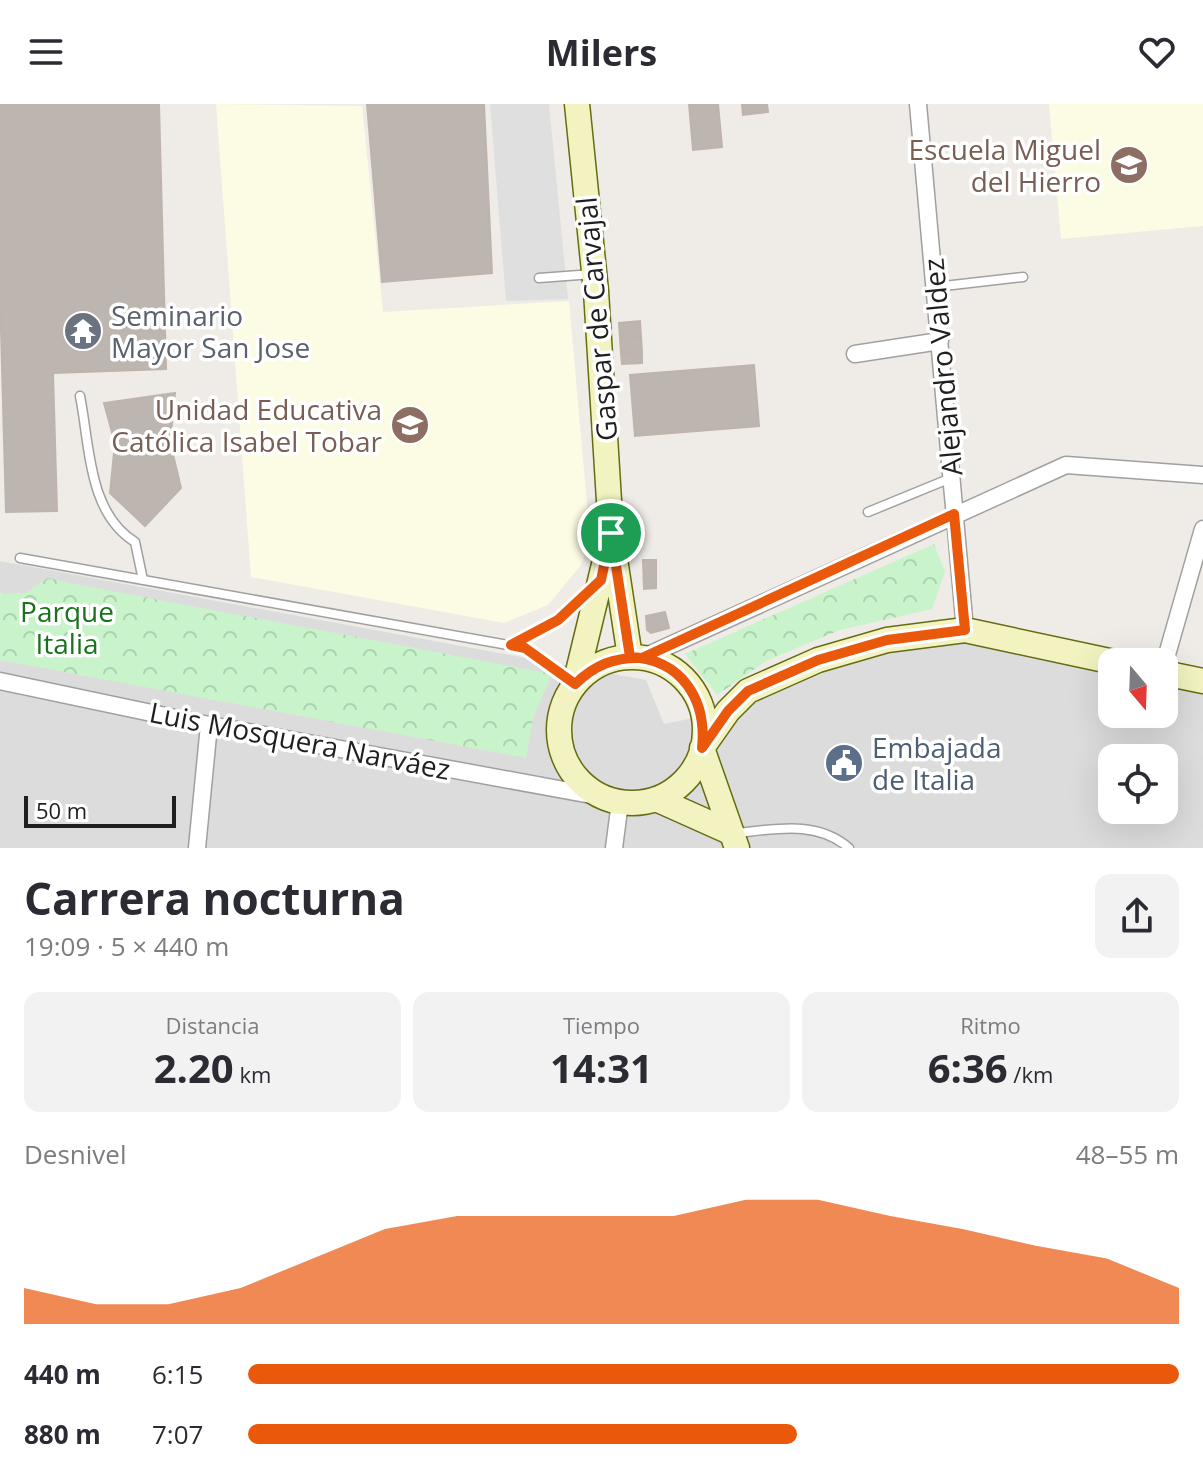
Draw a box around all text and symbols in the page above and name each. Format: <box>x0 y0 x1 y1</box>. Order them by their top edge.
text: Milers <box>546 28 657 77</box>
icon: menu <box>24 30 68 74</box>
icon: heart <box>1135 30 1179 74</box>
place label: Escuela Miguel del Hierro <box>908 130 1101 200</box>
school or university icon: Escuela Miguel del Hierro <box>1108 144 1150 186</box>
street label: Gaspar de Carvajal <box>566 195 626 443</box>
street label: Alejandro Valdez <box>914 257 970 477</box>
place label: Seminario Mayor San Jose <box>111 296 310 366</box>
temple icon: Seminario Mayor San Jose <box>62 310 104 352</box>
place label: Unidad Educativa Católica Isabel Tobar <box>111 390 383 460</box>
school or university icon: Unidad Educativa Católica Isabel Tobar <box>389 404 431 446</box>
pin <box>577 499 645 567</box>
icon: arrive <box>589 511 633 555</box>
park label: Parque Italia <box>20 592 114 662</box>
north arrow <box>1098 648 1178 728</box>
map controls <box>1098 648 1178 824</box>
street label: Luis Mosquera Narváez <box>146 692 454 788</box>
place label: Embajada de Italia <box>872 728 1002 798</box>
public building icon: Embajada de Italia <box>823 742 865 784</box>
button: locate <box>1098 744 1178 824</box>
scale bar <box>24 792 176 828</box>
text: 50 m <box>36 795 87 825</box>
text: Carrera nocturna <box>24 868 405 928</box>
button: share <box>1095 874 1179 958</box>
text: 19:09 · 5 × 440 m <box>24 928 229 964</box>
text: Distancia <box>166 1010 259 1040</box>
text: Tiempo <box>563 1010 640 1040</box>
text: Ritmo <box>960 1010 1021 1040</box>
text: 2.20 <box>154 1040 234 1095</box>
text: 14:31 <box>550 1040 653 1095</box>
text: 6:36 <box>928 1040 1008 1095</box>
text: km <box>234 1059 271 1089</box>
text: /km <box>1008 1059 1053 1089</box>
text: Desnivel <box>24 1136 127 1172</box>
text: 48–55 m <box>1076 1136 1179 1172</box>
text: 440 m <box>24 1356 101 1392</box>
text: 6:15 <box>152 1356 203 1392</box>
text: 880 m <box>24 1416 101 1452</box>
text: 7:07 <box>152 1416 203 1452</box>

